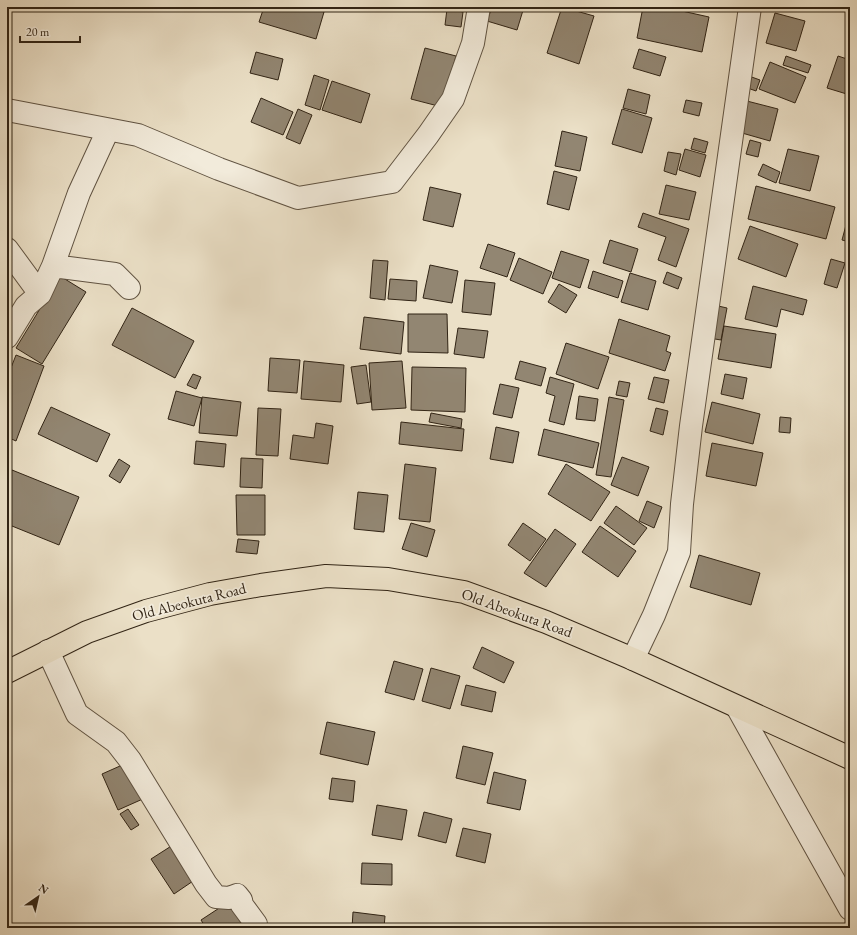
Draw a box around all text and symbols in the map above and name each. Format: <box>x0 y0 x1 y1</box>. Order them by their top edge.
scale bar <box>20 18 80 44</box>
text: 20 m <box>26 24 50 40</box>
street label: Old Abeokuta Road <box>130 578 248 625</box>
street label: Old Abeokuta Road <box>459 584 576 642</box>
north arrow <box>18 877 58 917</box>
text: N <box>36 880 51 897</box>

